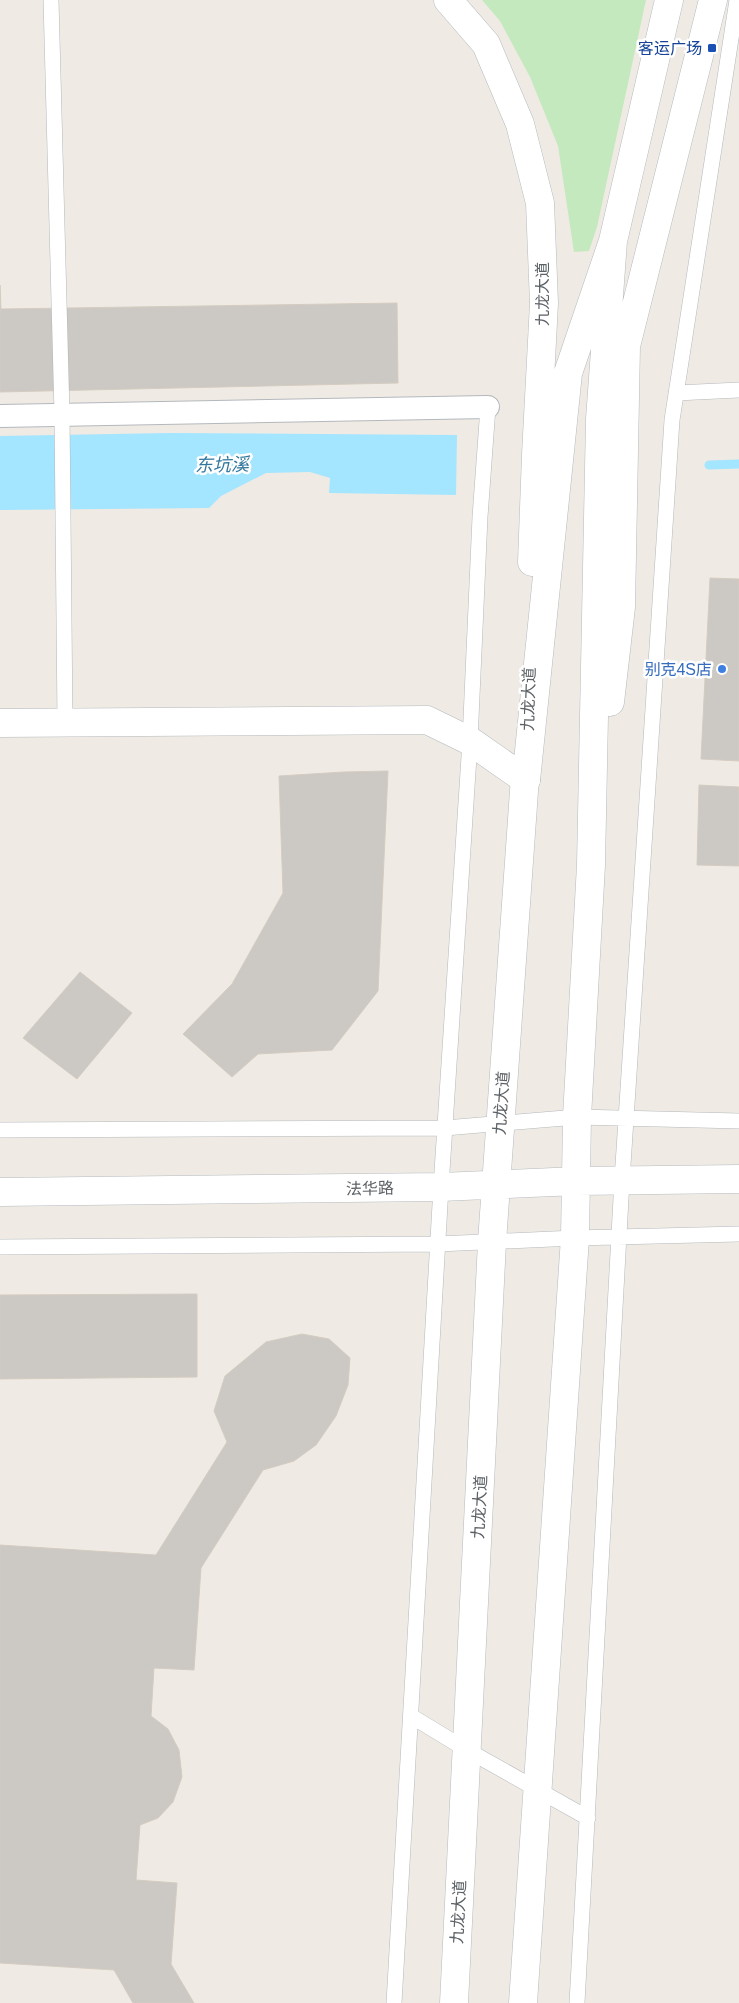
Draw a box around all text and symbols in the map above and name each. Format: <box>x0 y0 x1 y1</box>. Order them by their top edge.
place label: 客运广场 <box>638 40 702 57</box>
marker: 客运广场 <box>706 42 718 54</box>
street label: 九龙大道 <box>534 262 551 326</box>
water label: 东坑溪 <box>195 454 251 475</box>
place label: 别克4S店 <box>644 661 712 678</box>
marker: 别克4S店 <box>716 663 728 675</box>
street label: 九龙大道 <box>519 667 538 731</box>
street label: 九龙大道 <box>491 1071 512 1136</box>
street label: 法华路 <box>346 1180 394 1197</box>
street label: 九龙大道 <box>469 1475 490 1539</box>
street label: 九龙大道 <box>448 1880 469 1944</box>

